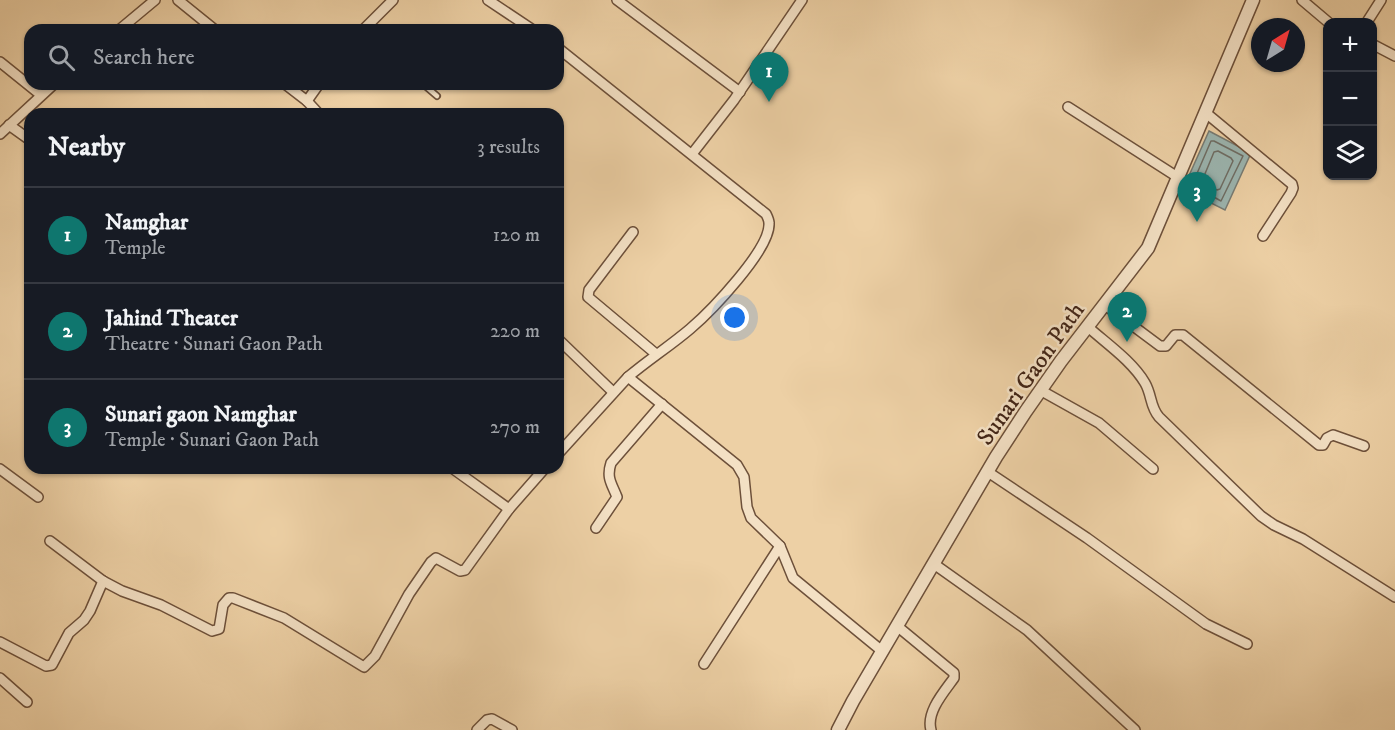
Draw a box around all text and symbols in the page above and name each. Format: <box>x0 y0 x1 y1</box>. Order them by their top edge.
north arrow <box>1251 18 1305 72</box>
map controls <box>1323 18 1377 180</box>
button: + <box>1323 18 1377 72</box>
search box <box>24 24 564 90</box>
icon: search <box>45 41 78 74</box>
text: Search here <box>93 44 195 71</box>
pin: 1 <box>750 52 788 102</box>
button: − <box>1323 72 1377 126</box>
button: layers <box>1323 126 1377 180</box>
text: Nearby <box>48 131 125 164</box>
text: 3 results <box>477 135 540 160</box>
pin: 3 <box>1178 172 1216 222</box>
text: Namghar <box>105 209 188 236</box>
text: 1 <box>64 223 71 248</box>
text: 120 m <box>493 223 540 248</box>
text: Temple <box>105 236 166 261</box>
pin: 2 <box>1108 292 1146 342</box>
street label: Sunari Gaon Path <box>971 296 1092 451</box>
your location <box>720 303 749 332</box>
text: Jahind Theater <box>105 305 238 332</box>
text: 2 <box>63 319 72 344</box>
text: 220 m <box>490 319 540 344</box>
text: Theatre · Sunari Gaon Path <box>105 332 323 357</box>
text: Sunari gaon Namghar <box>105 401 297 428</box>
text: 3 <box>64 415 71 440</box>
text: 270 m <box>490 415 540 440</box>
text: Temple · Sunari Gaon Path <box>105 428 319 453</box>

